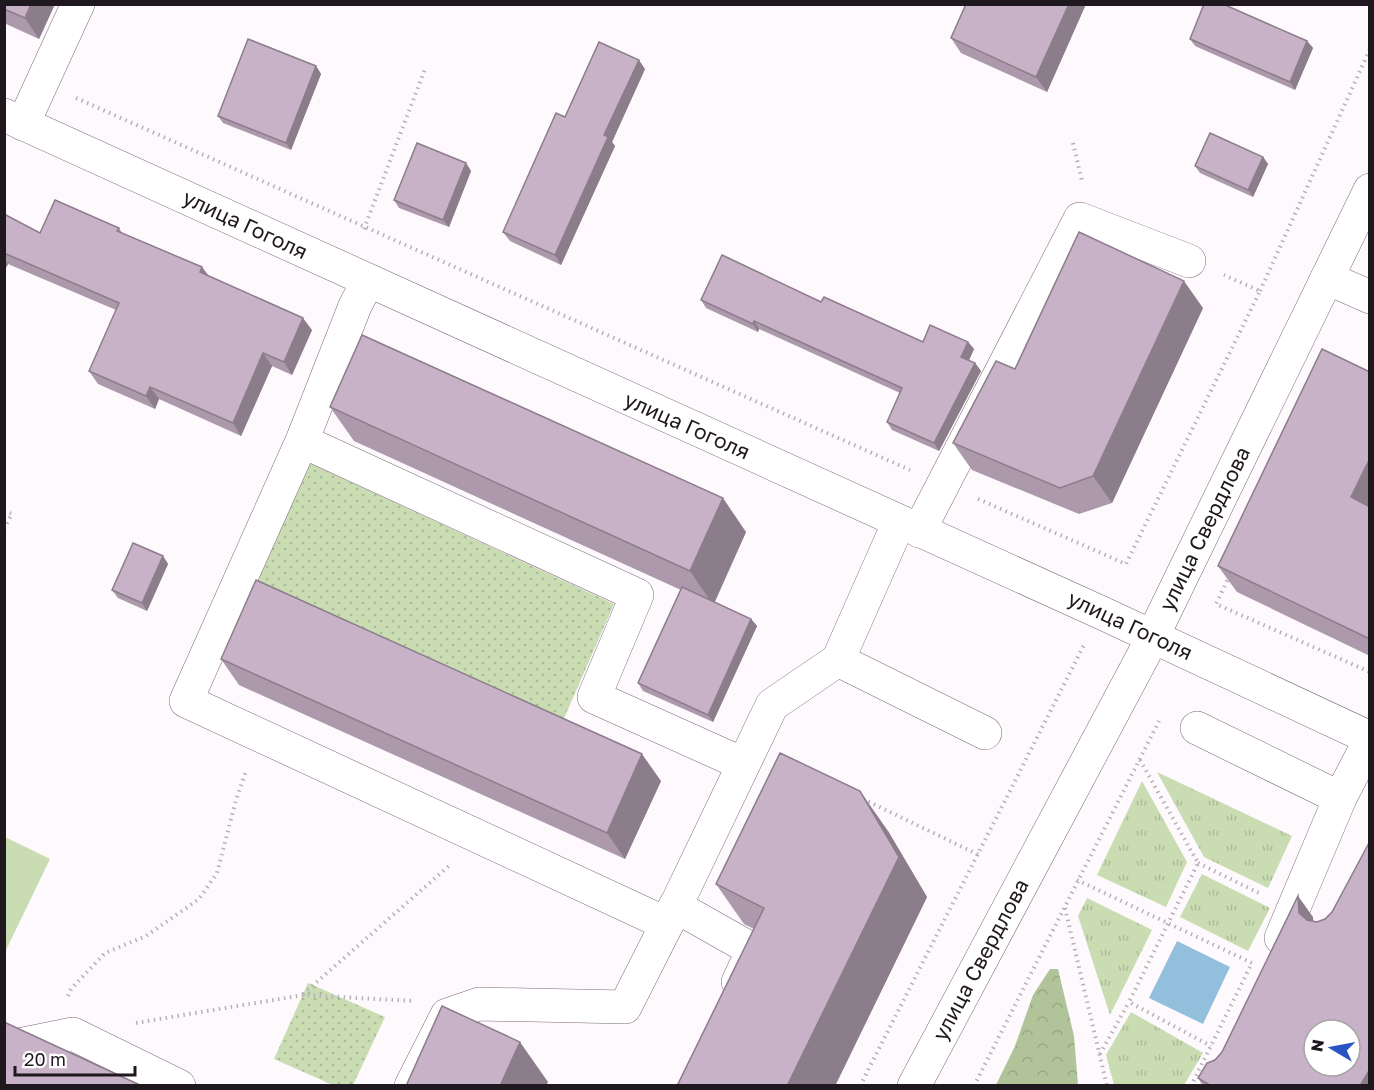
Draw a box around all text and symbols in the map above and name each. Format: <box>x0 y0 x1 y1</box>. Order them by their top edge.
street label: улица Гоголя <box>179 184 312 264</box>
street label: улица Гоголя <box>620 386 754 464</box>
street label: улица Свердлова <box>1153 442 1255 615</box>
street label: улица Гоголя <box>1064 585 1197 665</box>
street label: улица Свердлова <box>926 874 1034 1045</box>
north arrow <box>1302 1018 1362 1078</box>
text: N <box>1306 1038 1328 1053</box>
scale bar <box>15 1039 135 1077</box>
text: 20 m <box>24 1048 66 1070</box>

